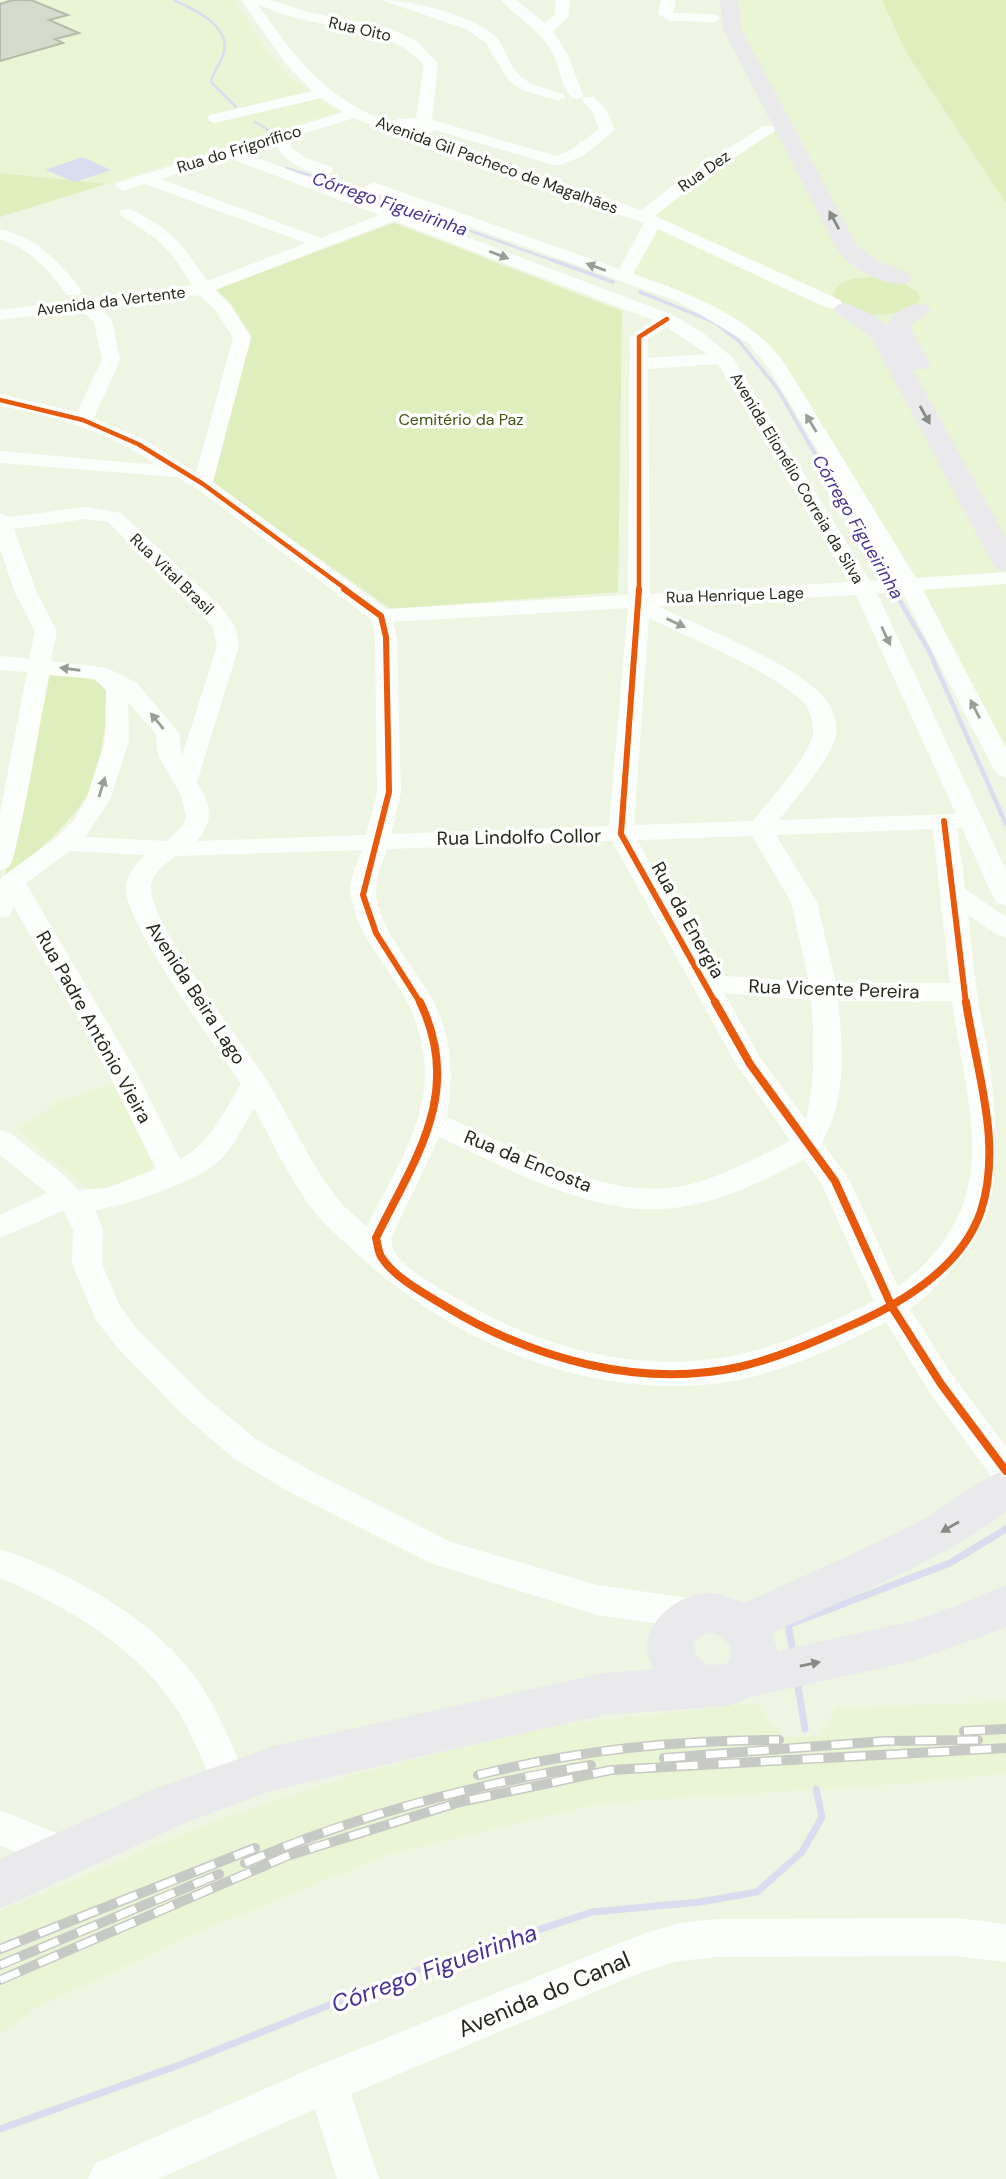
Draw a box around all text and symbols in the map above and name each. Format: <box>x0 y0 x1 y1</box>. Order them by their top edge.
street label: Rua Oito <box>327 12 393 46</box>
street label: Avenida Gil Pacheco de Magalhães <box>373 111 621 219</box>
street label: Rua do Frigorífico <box>174 120 304 178</box>
street label: Rua Dez <box>674 145 734 197</box>
water label: Córrego Figueirinha <box>309 166 471 242</box>
one-way arrow <box>828 210 839 230</box>
one-way arrow <box>488 250 509 261</box>
one-way arrow <box>585 261 606 272</box>
street label: Avenida da Vertente <box>35 281 187 321</box>
street label: Avenida Elionélio Correia da Silva <box>725 368 869 588</box>
one-way arrow <box>919 405 931 424</box>
park label: Cemitério da Paz <box>398 409 524 430</box>
one-way arrow <box>805 413 818 432</box>
water label: Córrego Figueirinha <box>807 451 909 604</box>
street label: Rua Vital Brasil <box>126 529 218 619</box>
street label: Rua Henrique Lage <box>666 582 804 608</box>
one-way arrow <box>666 617 686 629</box>
one-way arrow <box>881 625 892 646</box>
one-way arrow <box>59 663 81 674</box>
one-way arrow <box>969 699 980 719</box>
one-way arrow <box>149 712 164 730</box>
one-way arrow <box>97 777 108 798</box>
street label: Rua Lindolfo Collor <box>437 823 601 851</box>
street label: Rua da Energia <box>646 857 730 983</box>
street label: Avenida Beira Lago <box>140 917 252 1069</box>
street label: Rua Padre Antônio Vieira <box>31 926 157 1128</box>
street label: Rua Vicente Pereira <box>748 974 920 1004</box>
street label: Rua da Encosta <box>460 1124 596 1198</box>
one-way arrow <box>940 1520 960 1532</box>
one-way arrow <box>799 1658 821 1669</box>
water label: Córrego Figueirinha <box>327 1916 541 2020</box>
street label: Avenida do Canal <box>453 1944 635 2044</box>

